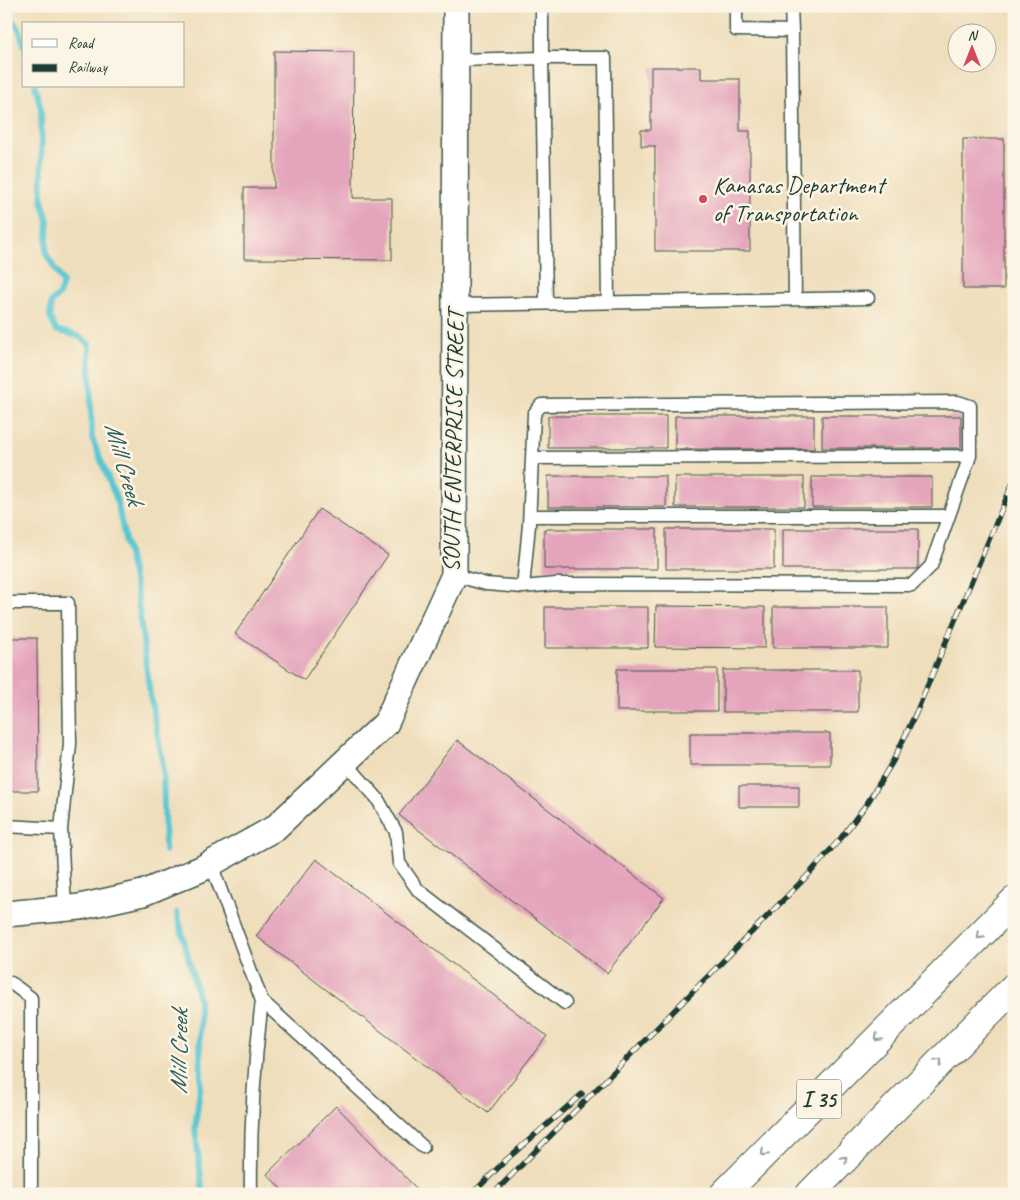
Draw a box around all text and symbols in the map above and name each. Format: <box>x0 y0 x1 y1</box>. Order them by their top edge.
legend <box>22 22 185 88</box>
north arrow <box>948 22 998 72</box>
text: N <box>968 27 979 44</box>
text: Road <box>68 34 95 53</box>
text: Railway <box>68 58 109 77</box>
place label: Kanasas Department of Transportation <box>713 170 887 228</box>
marker: Kanasas Department of Transportation <box>697 193 709 205</box>
street label: SOUTH ENTERPRISE STREET <box>436 305 470 572</box>
water label: Mill Creek <box>97 419 152 513</box>
one-way arrow <box>976 930 985 939</box>
water label: Mill Creek <box>162 1005 196 1094</box>
one-way arrow <box>875 1032 884 1041</box>
one-way arrow <box>934 1059 943 1068</box>
road number: I 35 <box>796 1080 842 1118</box>
one-way arrow <box>761 1148 770 1157</box>
one-way arrow <box>838 1156 847 1165</box>

